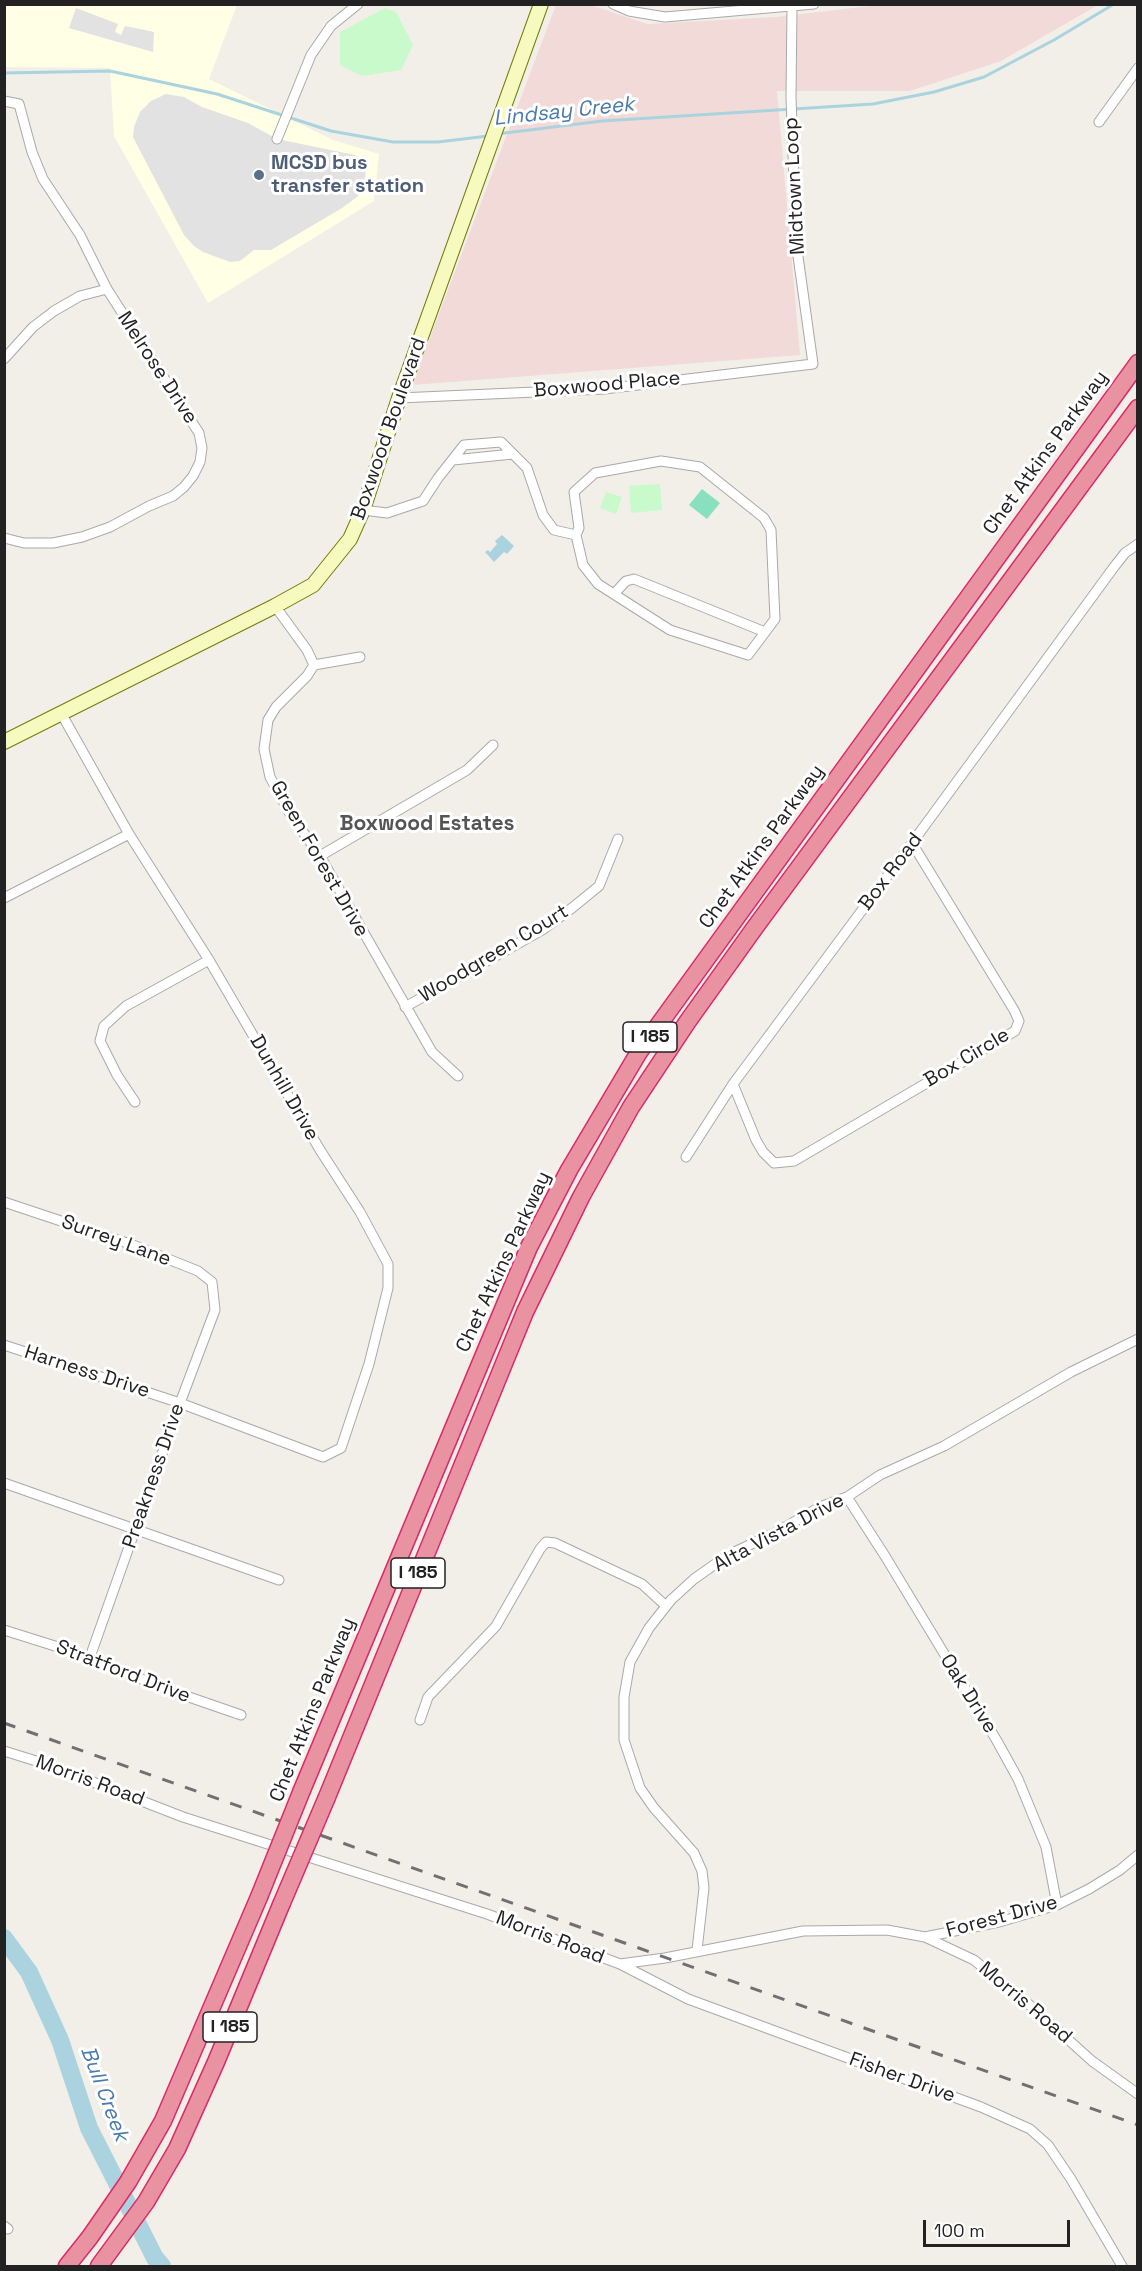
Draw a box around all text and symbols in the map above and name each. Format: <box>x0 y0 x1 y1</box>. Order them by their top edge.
water label: Lindsay Creek <box>492 92 636 132</box>
street label: Midtown Loop <box>779 116 811 256</box>
place label: MCSD bus transfer station <box>271 152 424 199</box>
marker: MCSD bus transfer station <box>252 168 266 182</box>
street label: Melrose Drive <box>112 307 202 429</box>
street label: Boxwood Boulevard <box>346 335 432 523</box>
street label: Chet Atkins Parkway <box>978 366 1114 540</box>
street label: Boxwood Place <box>533 367 681 403</box>
street label: Chet Atkins Parkway <box>694 760 830 934</box>
street label: Green Forest Drive <box>265 777 373 941</box>
district label: Boxwood Estates <box>339 811 515 837</box>
street label: Box Road <box>854 828 928 916</box>
street label: Woodgreen Court <box>415 900 573 1008</box>
road number: I 185 <box>623 1022 677 1052</box>
street label: Box Circle <box>920 1023 1014 1093</box>
street label: Dunhill Drive <box>244 1031 324 1145</box>
street label: Chet Atkins Parkway <box>452 1168 556 1356</box>
street label: Surrey Lane <box>58 1210 174 1272</box>
street label: Harness Drive <box>21 1340 153 1404</box>
street label: Preakness Drive <box>118 1400 190 1552</box>
street label: Alta Vista Drive <box>710 1488 848 1578</box>
road number: I 185 <box>391 1558 445 1588</box>
street label: Chet Atkins Parkway <box>265 1614 361 1806</box>
street label: Stratford Drive <box>52 1635 194 1709</box>
street label: Oak Drive <box>934 1650 1002 1738</box>
street label: Morris Road <box>32 1750 148 1812</box>
street label: Forest Drive <box>944 1891 1060 1943</box>
street label: Morris Road <box>492 1906 608 1970</box>
street label: Morris Road <box>973 1957 1077 2049</box>
road number: I 185 <box>203 2012 257 2042</box>
water label: Bull Creek <box>74 2043 134 2145</box>
street label: Fisher Drive <box>846 2048 958 2108</box>
scale bar <box>926 2208 1073 2246</box>
text: 100 m <box>934 2219 985 2242</box>

